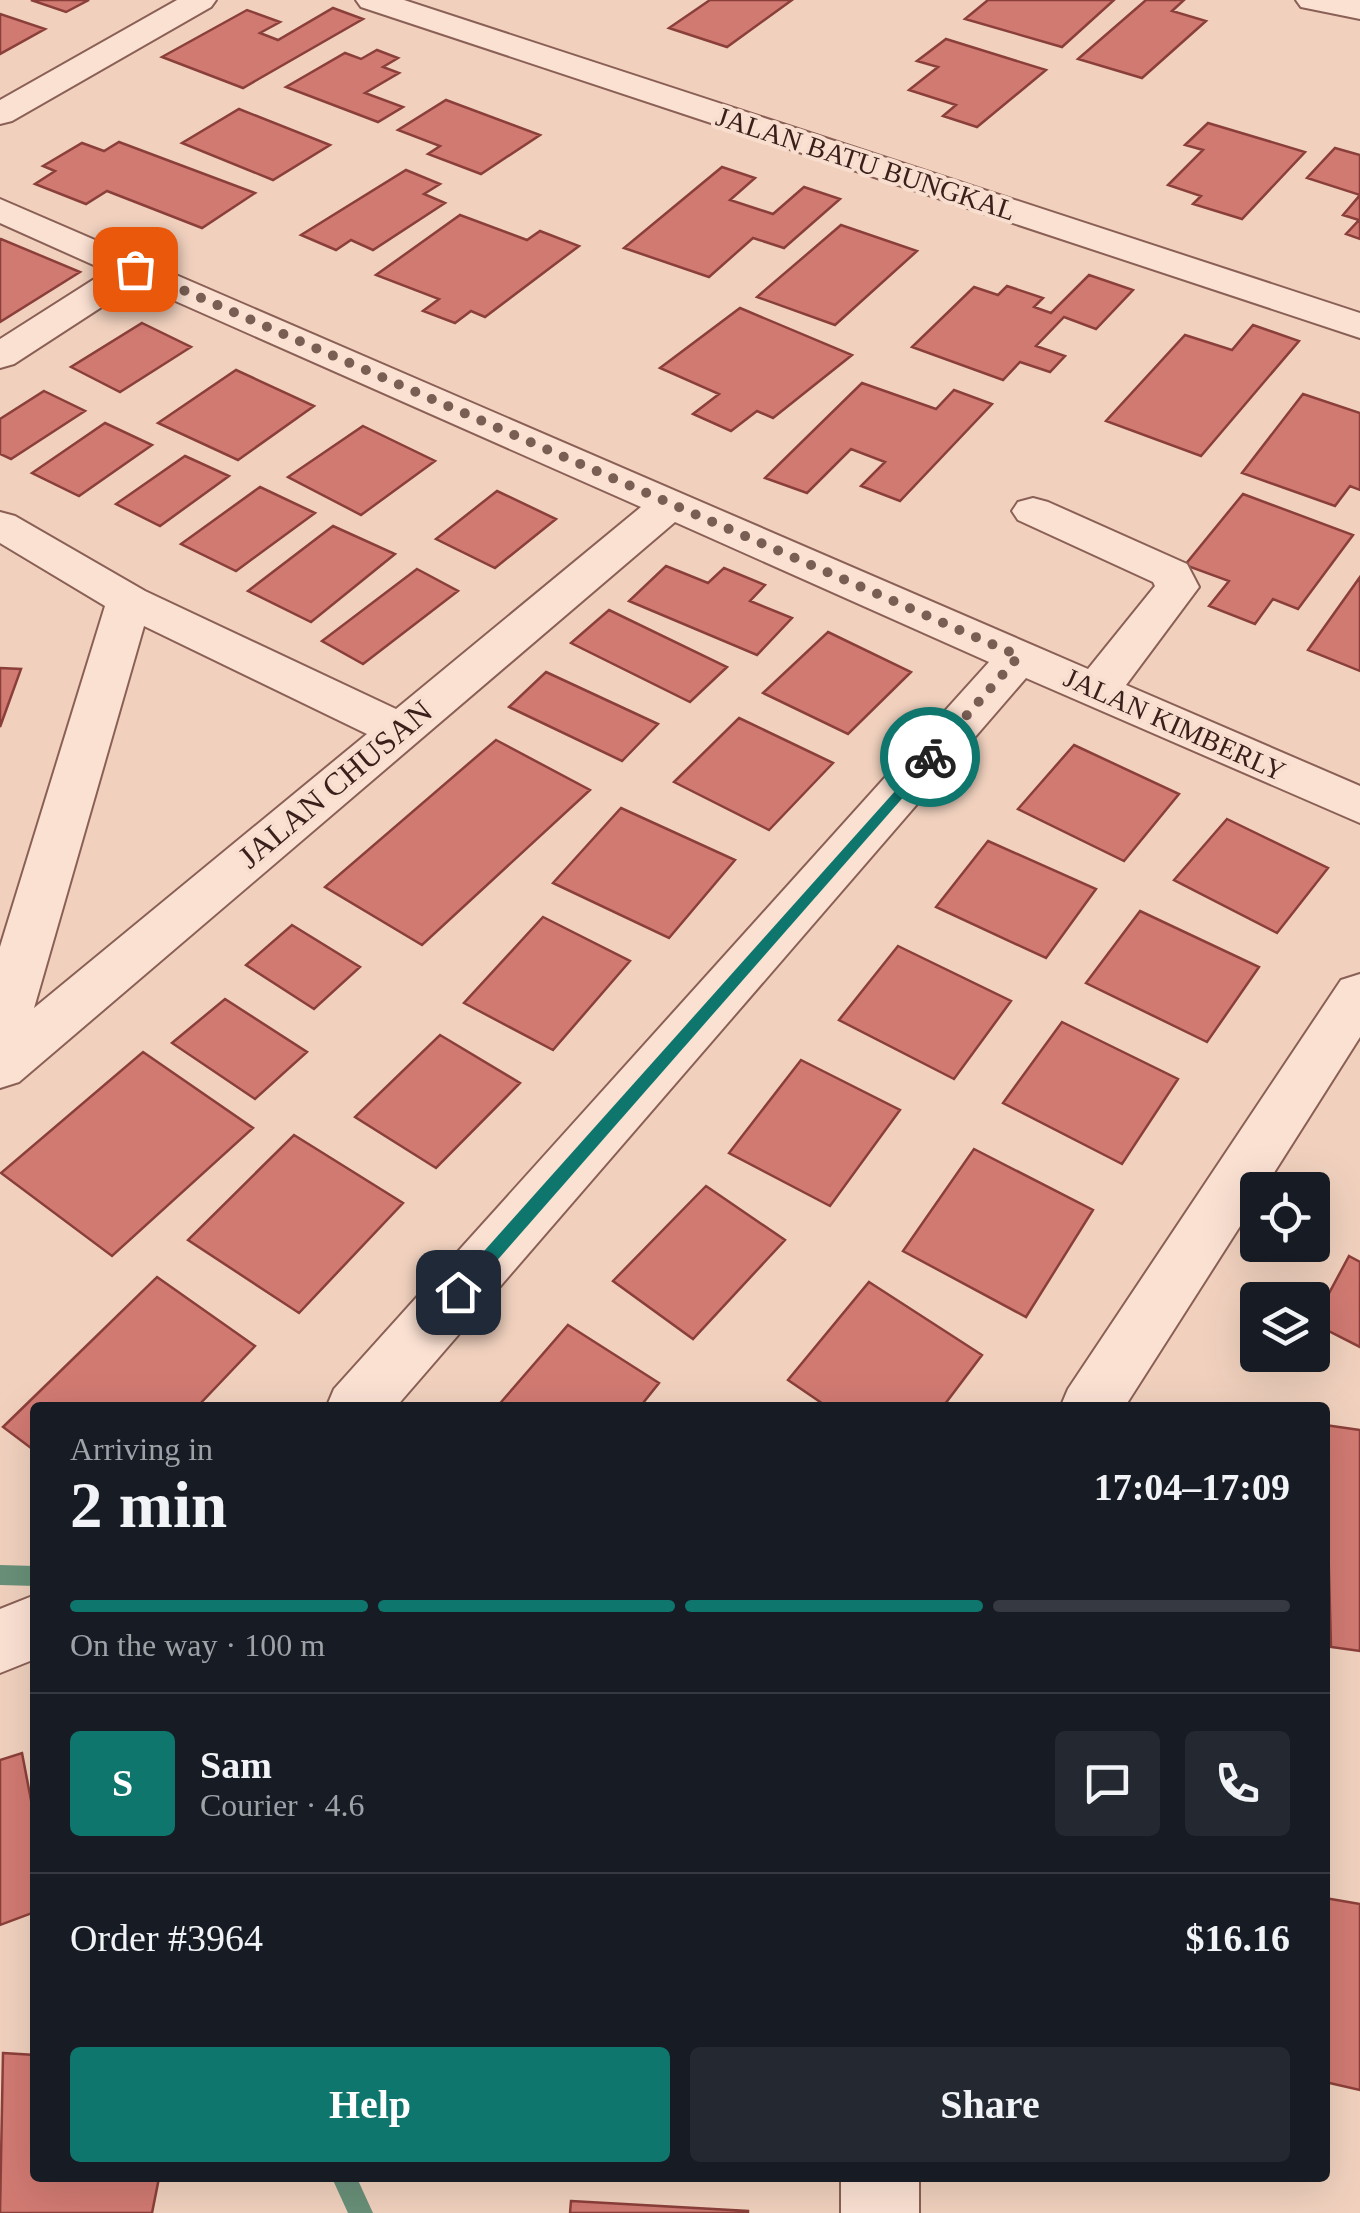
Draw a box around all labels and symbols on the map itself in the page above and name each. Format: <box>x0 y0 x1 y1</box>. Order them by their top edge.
street label: JALAN BATU BUNGKAL <box>712 100 1019 227</box>
pin <box>93 227 178 312</box>
street label: JALAN KIMBERLY <box>1059 662 1290 787</box>
street label: JALAN CHUSAN <box>231 693 439 875</box>
courier <box>880 707 980 807</box>
pin <box>416 1250 501 1335</box>

